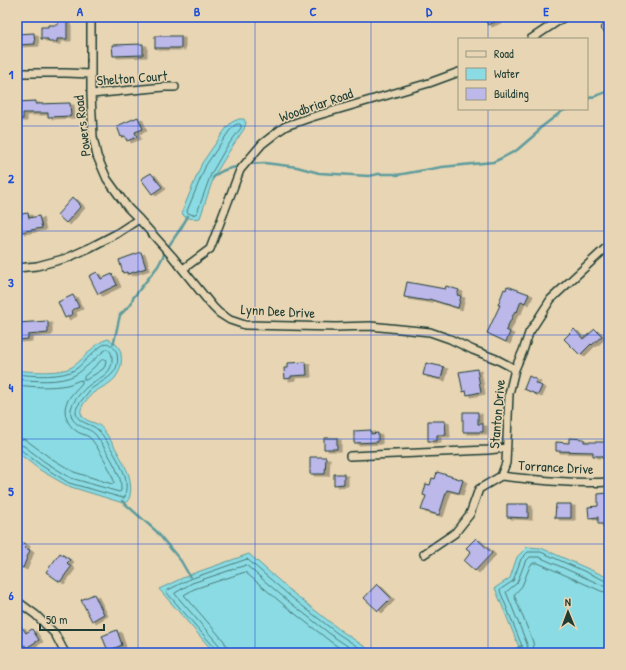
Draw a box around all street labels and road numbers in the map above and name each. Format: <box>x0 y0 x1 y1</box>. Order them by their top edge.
street label: Shelton Court <box>96 66 168 89</box>
street label: Woodbriar Road <box>276 83 356 126</box>
street label: Powers Road <box>68 94 95 158</box>
street label: Lynn Dee Drive <box>240 299 316 323</box>
street label: Stanton Drive <box>484 378 509 449</box>
street label: Torrance Drive <box>518 455 595 478</box>

